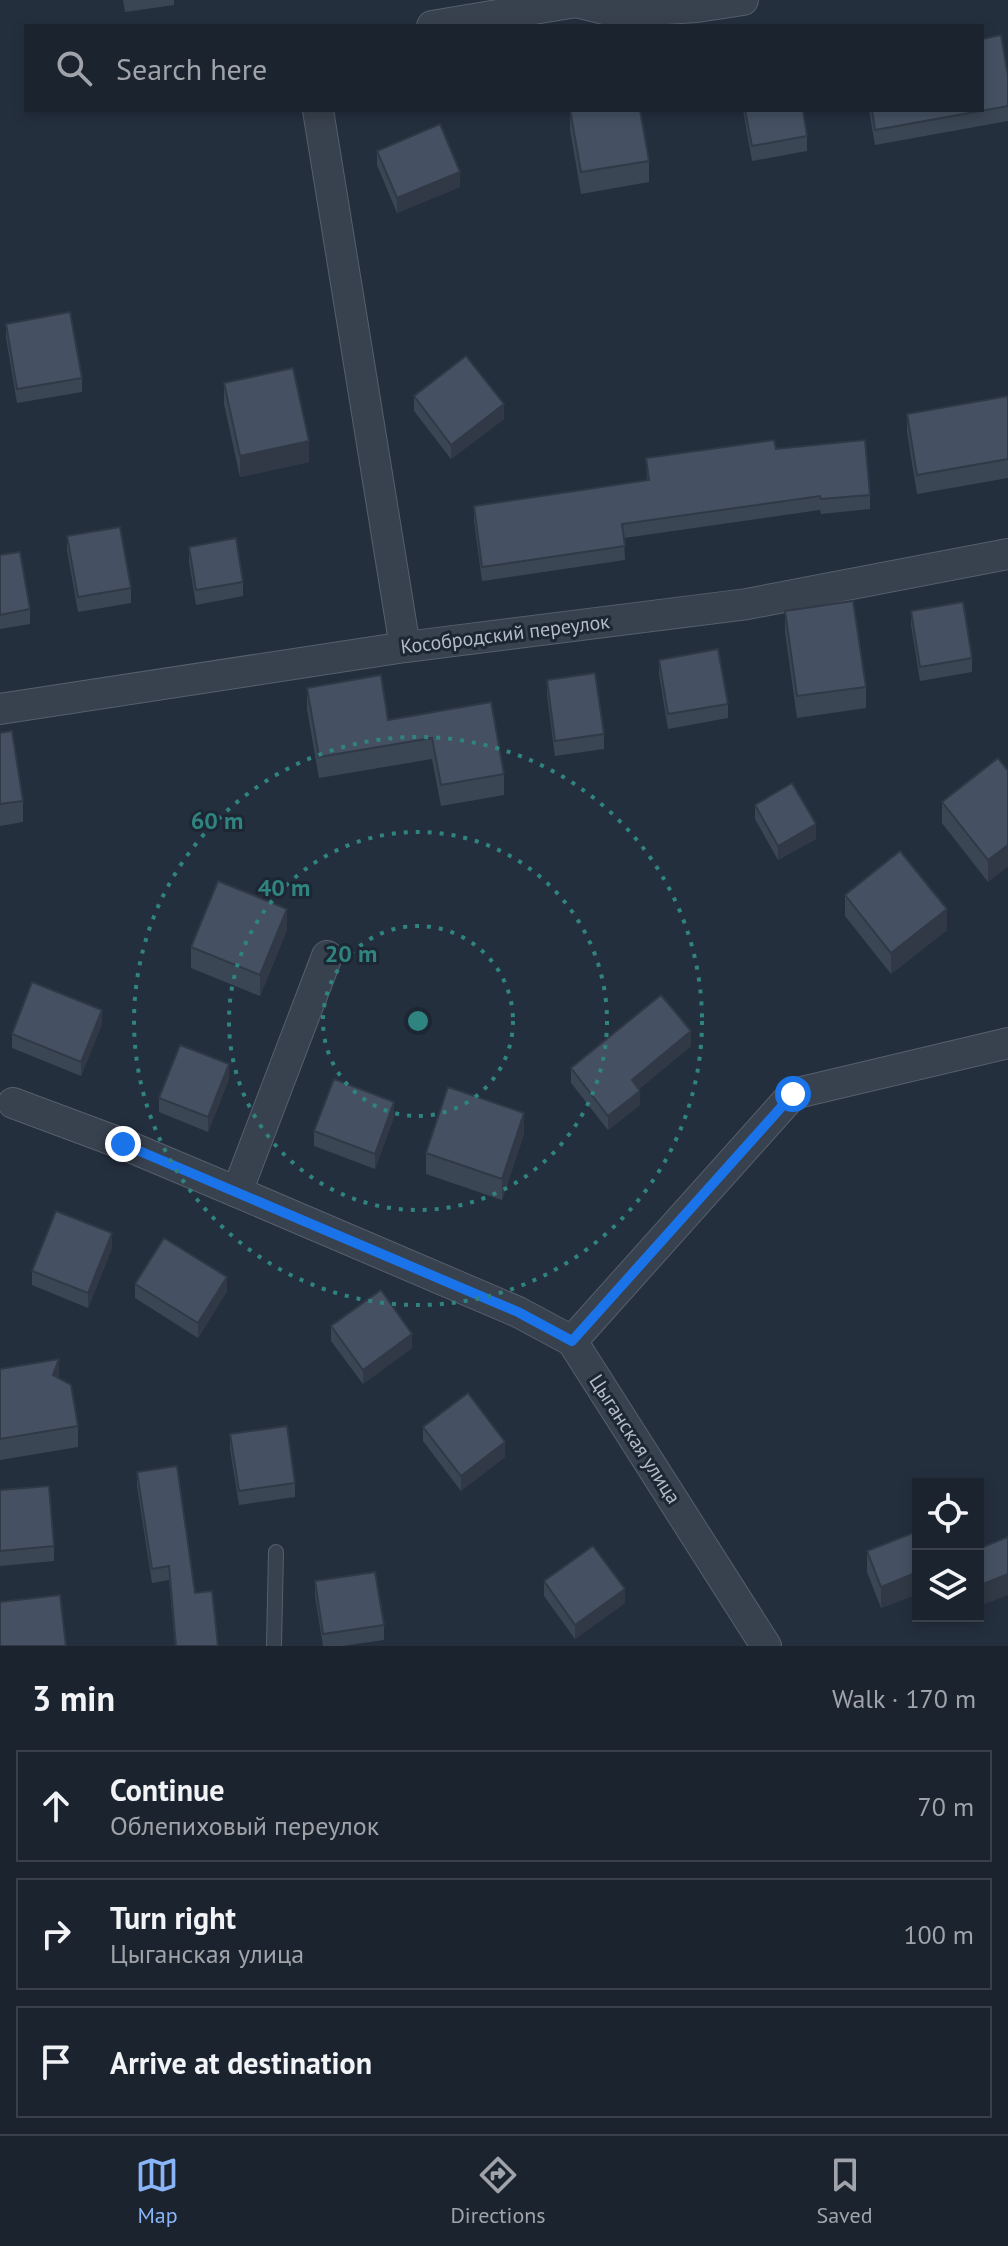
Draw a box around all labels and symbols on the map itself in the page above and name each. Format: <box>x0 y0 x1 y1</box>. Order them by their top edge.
street label: Кособродский переулок <box>399 608 611 660</box>
text: 60 m <box>191 805 243 836</box>
text: 40 m <box>258 872 310 903</box>
text: 20 m <box>325 938 377 969</box>
centre of rings <box>404 1007 432 1035</box>
route start <box>775 1076 811 1112</box>
route end <box>105 1126 141 1162</box>
street label: Цыганская улица <box>583 1369 687 1509</box>

